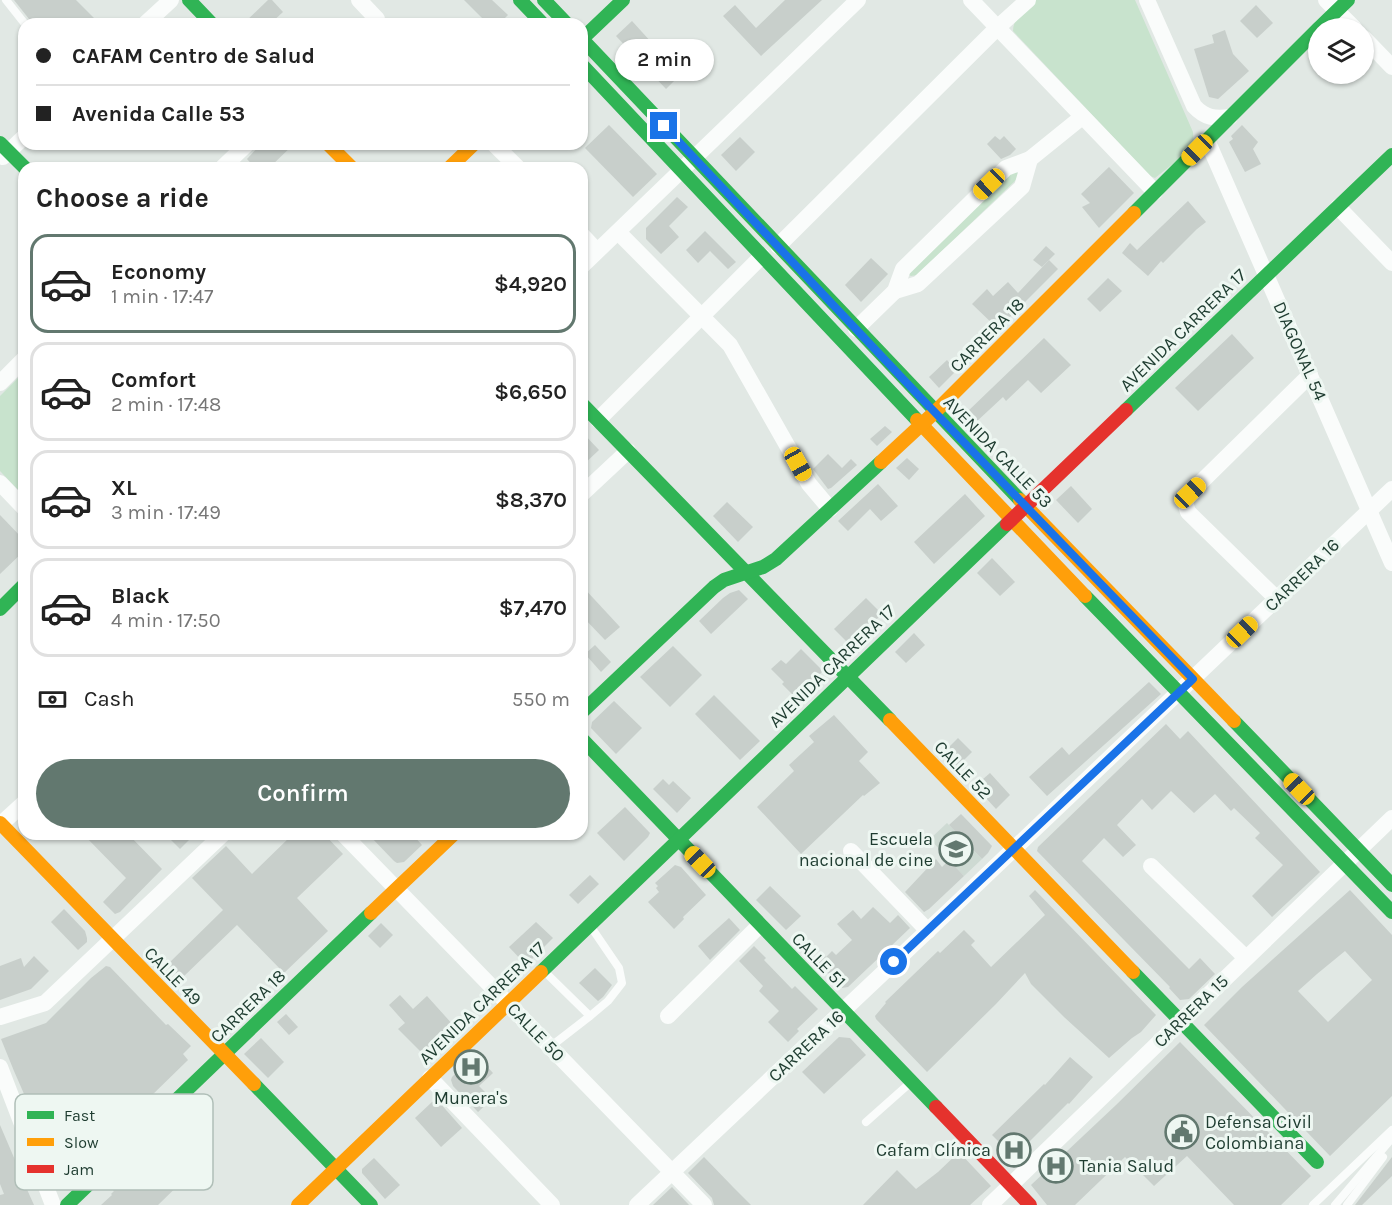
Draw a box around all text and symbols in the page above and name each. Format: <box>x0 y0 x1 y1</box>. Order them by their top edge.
map controls <box>1308 18 1374 84</box>
button: layers <box>1308 18 1374 84</box>
callout: 2 min <box>614 39 714 81</box>
text: CAFAM Centro de Salud <box>72 43 315 69</box>
text: 2 min <box>637 48 692 71</box>
text: Avenida Calle 53 <box>72 101 245 127</box>
route end <box>650 112 677 139</box>
car <box>1178 131 1216 169</box>
car <box>970 165 1008 203</box>
text: Choose a ride <box>36 182 209 214</box>
icon: car <box>39 257 93 311</box>
text: Economy <box>111 259 206 285</box>
street label: AVENIDA CARRERA 17 <box>1115 264 1251 396</box>
text: $4,920 <box>494 271 567 297</box>
text: 1 min · 17:47 <box>111 285 213 308</box>
street label: CARRERA 18 <box>945 293 1029 377</box>
street label: DIAGONAL 54 <box>1268 298 1332 404</box>
icon: car <box>39 365 93 419</box>
text: Comfort <box>111 367 196 393</box>
text: $6,650 <box>494 379 567 405</box>
street label: AVENIDA CALLE 53 <box>939 391 1057 513</box>
text: 2 min · 17:48 <box>111 393 221 416</box>
car <box>781 444 815 484</box>
icon: car <box>39 473 93 527</box>
car <box>1171 474 1209 512</box>
text: XL <box>111 475 137 501</box>
text: $8,370 <box>495 487 567 513</box>
text: 3 min · 17:49 <box>111 501 221 524</box>
street label: CARRERA 16 <box>1260 534 1344 616</box>
icon: car <box>39 581 93 635</box>
text: Black <box>111 583 170 609</box>
text: $7,470 <box>499 595 567 621</box>
street label: AVENIDA CARRERA 17 <box>764 600 900 732</box>
text: 4 min · 17:50 <box>111 609 221 632</box>
car <box>1223 613 1261 651</box>
icon: cash <box>36 683 69 716</box>
text: Cash <box>84 686 134 712</box>
text: 550 m <box>512 688 570 711</box>
street label: CALLE 52 <box>930 736 996 804</box>
button: Confirm <box>36 759 570 828</box>
car <box>1280 770 1318 808</box>
place label: Escuela nacional de cine <box>799 828 933 871</box>
school or university icon: Escuela nacional de cine <box>938 831 974 867</box>
car <box>681 843 719 881</box>
street label: CALLE 51 <box>787 928 851 992</box>
street label: AVENIDA CARRERA 17 <box>414 937 550 1069</box>
street label: CALLE 49 <box>140 942 206 1010</box>
route start <box>880 948 907 975</box>
street label: CARRERA 18 <box>206 965 290 1047</box>
street label: CARRERA 15 <box>1149 970 1233 1052</box>
street label: CALLE 50 <box>503 998 569 1066</box>
street label: CARRERA 16 <box>764 1005 848 1087</box>
hospital icon: Munera's <box>453 1049 489 1085</box>
place label: Munera's <box>434 1087 508 1109</box>
legend <box>15 1094 213 1190</box>
text: Fast <box>64 1106 95 1125</box>
place label: Defensa Civil Colombiana <box>1205 1111 1312 1154</box>
public building icon: Defensa Civil Colombiana <box>1164 1114 1200 1150</box>
hospital icon: Cafam Clínica <box>996 1132 1032 1168</box>
text: Slow <box>64 1133 99 1152</box>
place label: Cafam Clínica <box>876 1139 991 1161</box>
hospital icon: Tania Salud <box>1038 1148 1074 1184</box>
place label: Tania Salud <box>1079 1155 1174 1177</box>
text: Jam <box>64 1160 94 1179</box>

